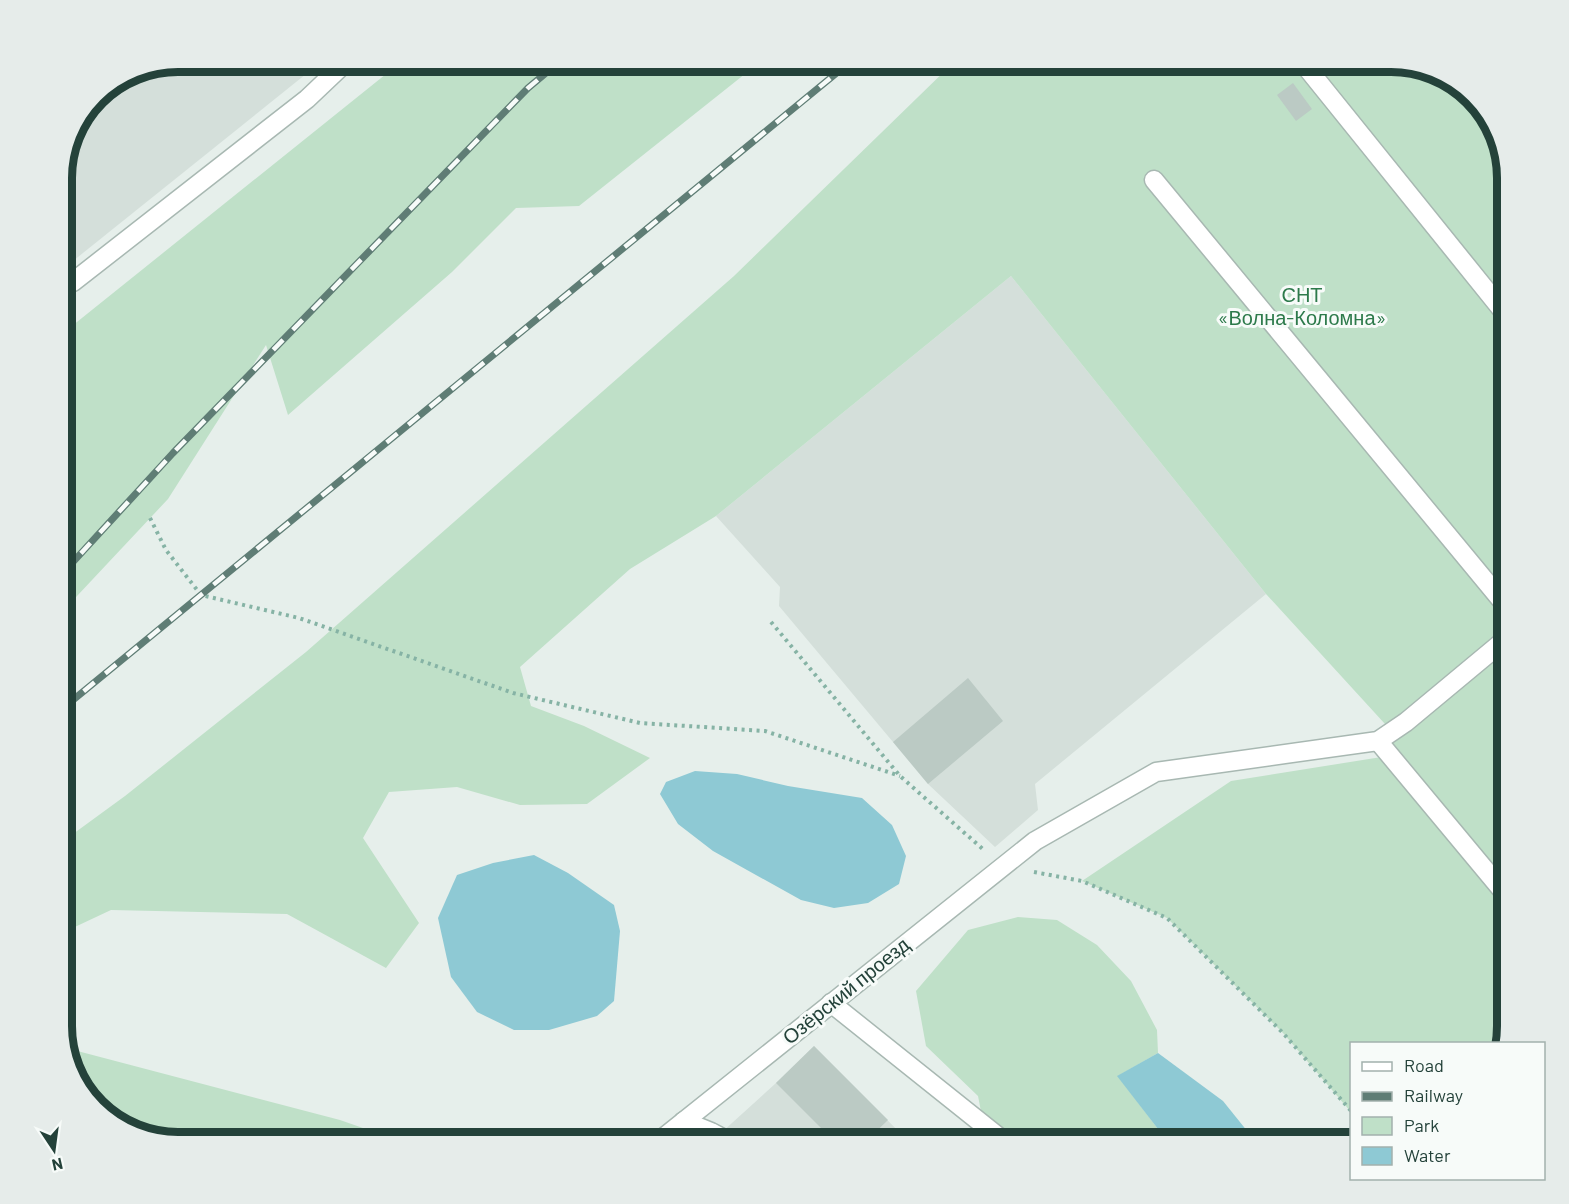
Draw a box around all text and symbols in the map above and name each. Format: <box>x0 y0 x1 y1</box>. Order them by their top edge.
park label: СНТ «Волна-Коломна» <box>1218 282 1386 329</box>
street label: Озёрский проезд <box>777 932 914 1049</box>
legend <box>1350 1042 1545 1180</box>
text: Road <box>1404 1054 1444 1076</box>
text: Railway <box>1404 1084 1463 1106</box>
text: Park <box>1404 1114 1439 1136</box>
north arrow <box>24 1120 84 1180</box>
text: Water <box>1404 1144 1451 1166</box>
text: N <box>50 1155 65 1176</box>

